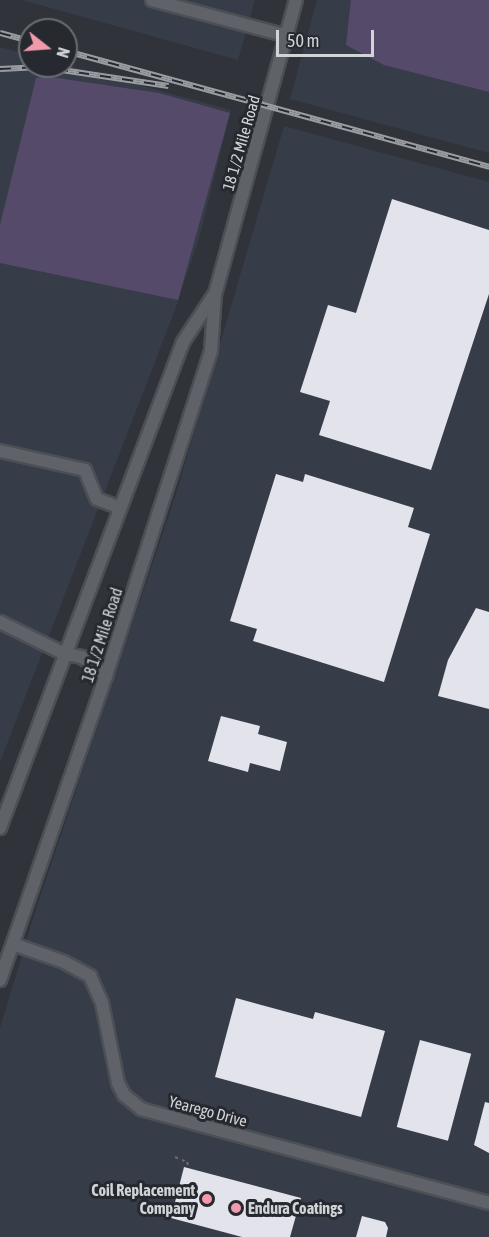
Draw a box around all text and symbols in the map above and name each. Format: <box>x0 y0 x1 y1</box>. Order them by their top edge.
north arrow <box>18 18 78 78</box>
scale bar <box>279 18 376 56</box>
text: 50 m <box>287 30 319 51</box>
text: N <box>53 46 73 60</box>
street label: 18 1/2 Mile Road <box>218 93 264 193</box>
street label: 18 1/2 Mile Road <box>78 585 126 685</box>
street label: Yearego Drive <box>167 1091 249 1131</box>
place label: Coil Replacement Company <box>91 1180 195 1218</box>
marker: Coil Replacement Company <box>200 1192 214 1206</box>
place label: Endura Coatings <box>248 1198 343 1218</box>
marker: Endura Coatings <box>229 1201 243 1215</box>

